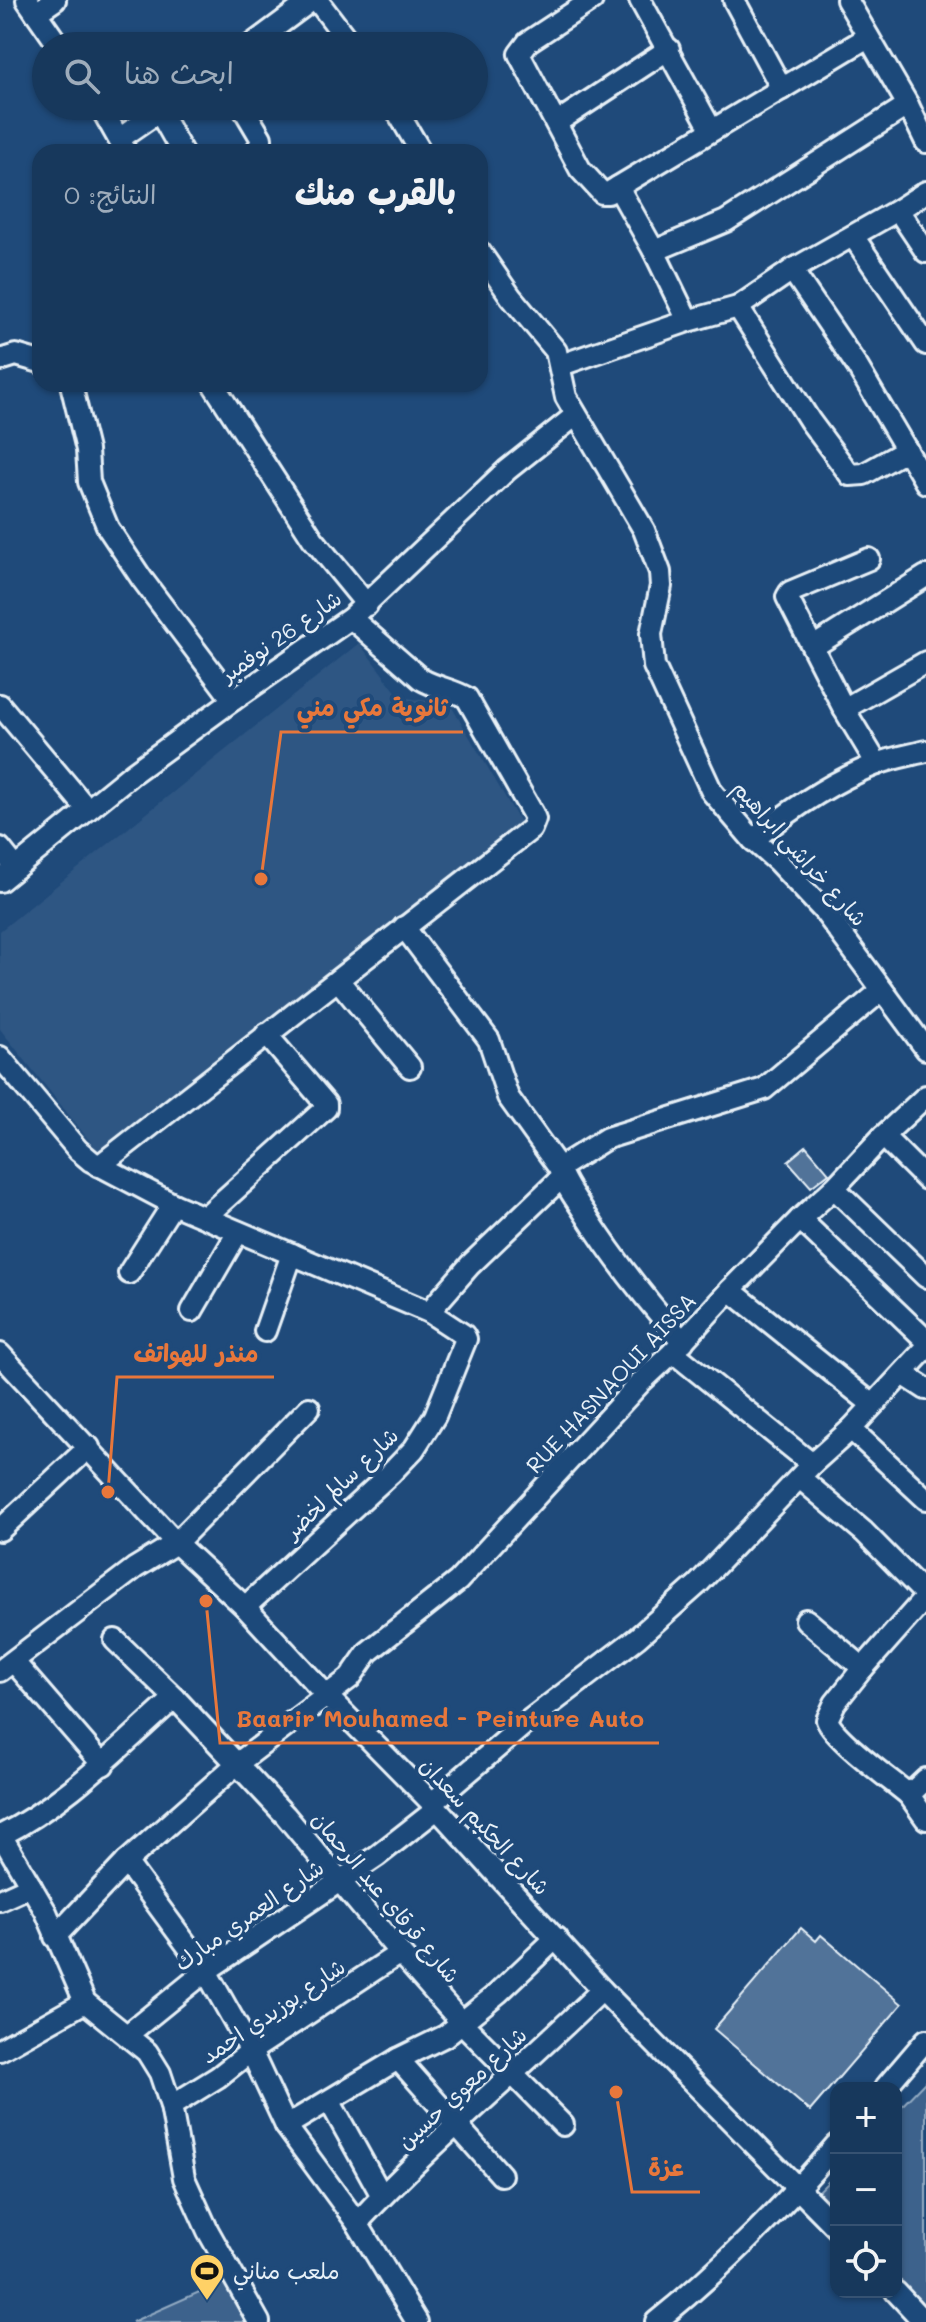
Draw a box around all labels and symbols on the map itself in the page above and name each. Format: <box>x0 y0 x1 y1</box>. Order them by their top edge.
street label: شارع 26 نوفمبر <box>213 583 348 691</box>
callout: ثانوية مكي مني <box>281 684 463 732</box>
text: ثانوية مكي مني <box>297 691 449 729</box>
street label: شارع خراشي ابراهيم <box>722 773 874 936</box>
street label: RUE HASNAOUI AISSA <box>519 1286 702 1479</box>
callout: منذر للهواتف <box>117 1329 274 1377</box>
text: منذر للهواتف <box>133 1337 259 1370</box>
street label: شارع سالم لخضر <box>276 1421 407 1549</box>
callout: Baarir Mouhamed - Peinture Auto <box>220 1695 659 1743</box>
text: Baarir Mouhamed - Peinture Auto <box>236 1702 644 1733</box>
street label: شارع الحكيم سعدان <box>412 1751 557 1903</box>
street label: شارع قرقاي عبد الرحمان <box>304 1805 467 1991</box>
street label: شارع العمري مبارك <box>168 1852 331 1979</box>
street label: شارع بوزيدي احمد <box>195 1952 352 2072</box>
street label: شارع معوي حسين <box>391 2020 535 2157</box>
callout: عزة <box>632 2144 700 2192</box>
text: عزة <box>648 2151 684 2182</box>
sports icon: ملعب مناني <box>188 2252 226 2302</box>
place label: ملعب مناني <box>233 2256 340 2291</box>

